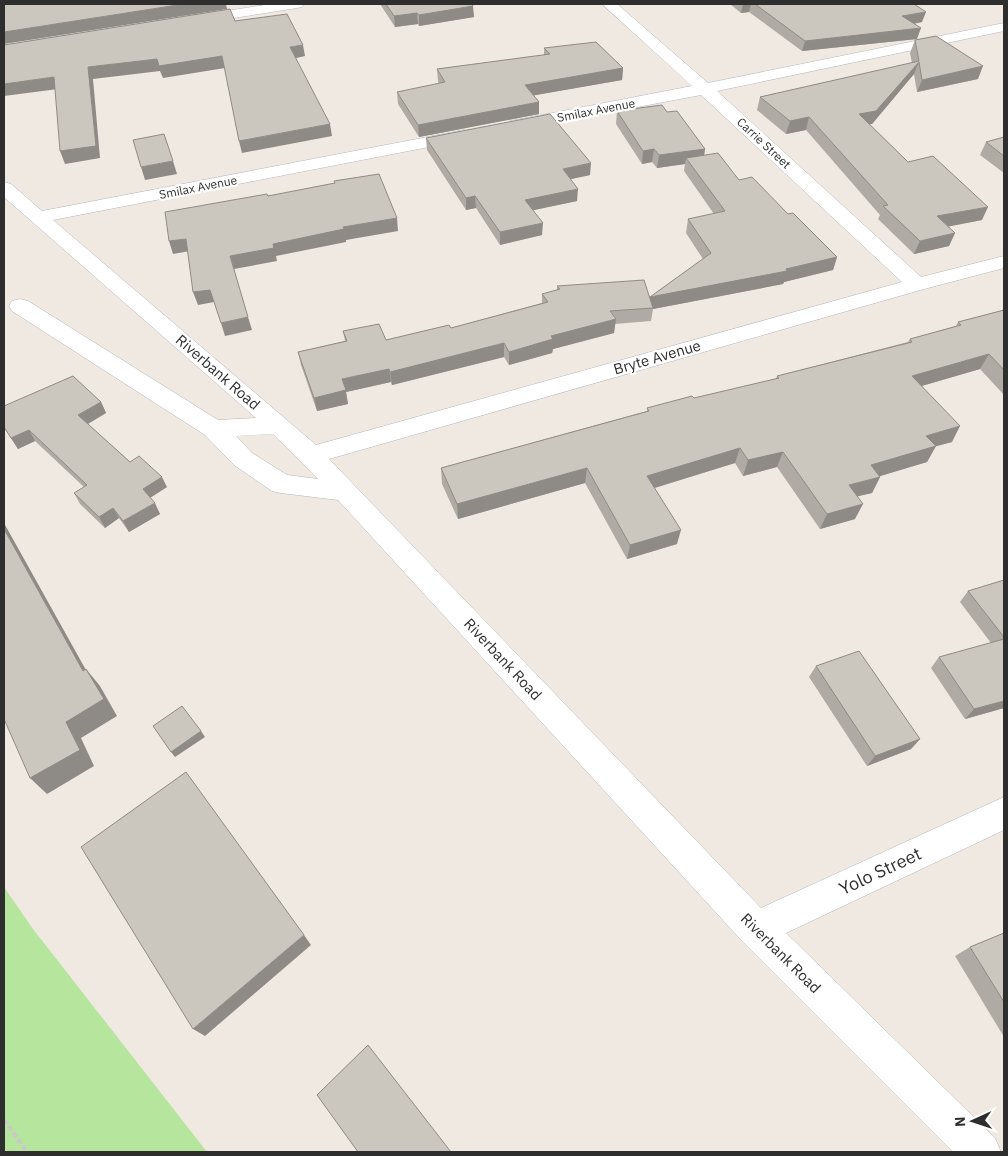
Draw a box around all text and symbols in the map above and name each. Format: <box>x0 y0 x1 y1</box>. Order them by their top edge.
street label: Smilax Avenue <box>556 95 637 125</box>
street label: Carrie Street <box>734 114 794 172</box>
street label: Smilax Avenue <box>158 172 239 202</box>
street label: Riverbank Road <box>172 330 264 414</box>
street label: Bryte Avenue <box>611 335 703 379</box>
street label: Riverbank Road <box>460 614 546 704</box>
street label: Yolo Street <box>835 842 925 900</box>
street label: Riverbank Road <box>737 909 825 997</box>
north arrow <box>948 1096 998 1146</box>
text: N <box>951 1116 969 1127</box>

